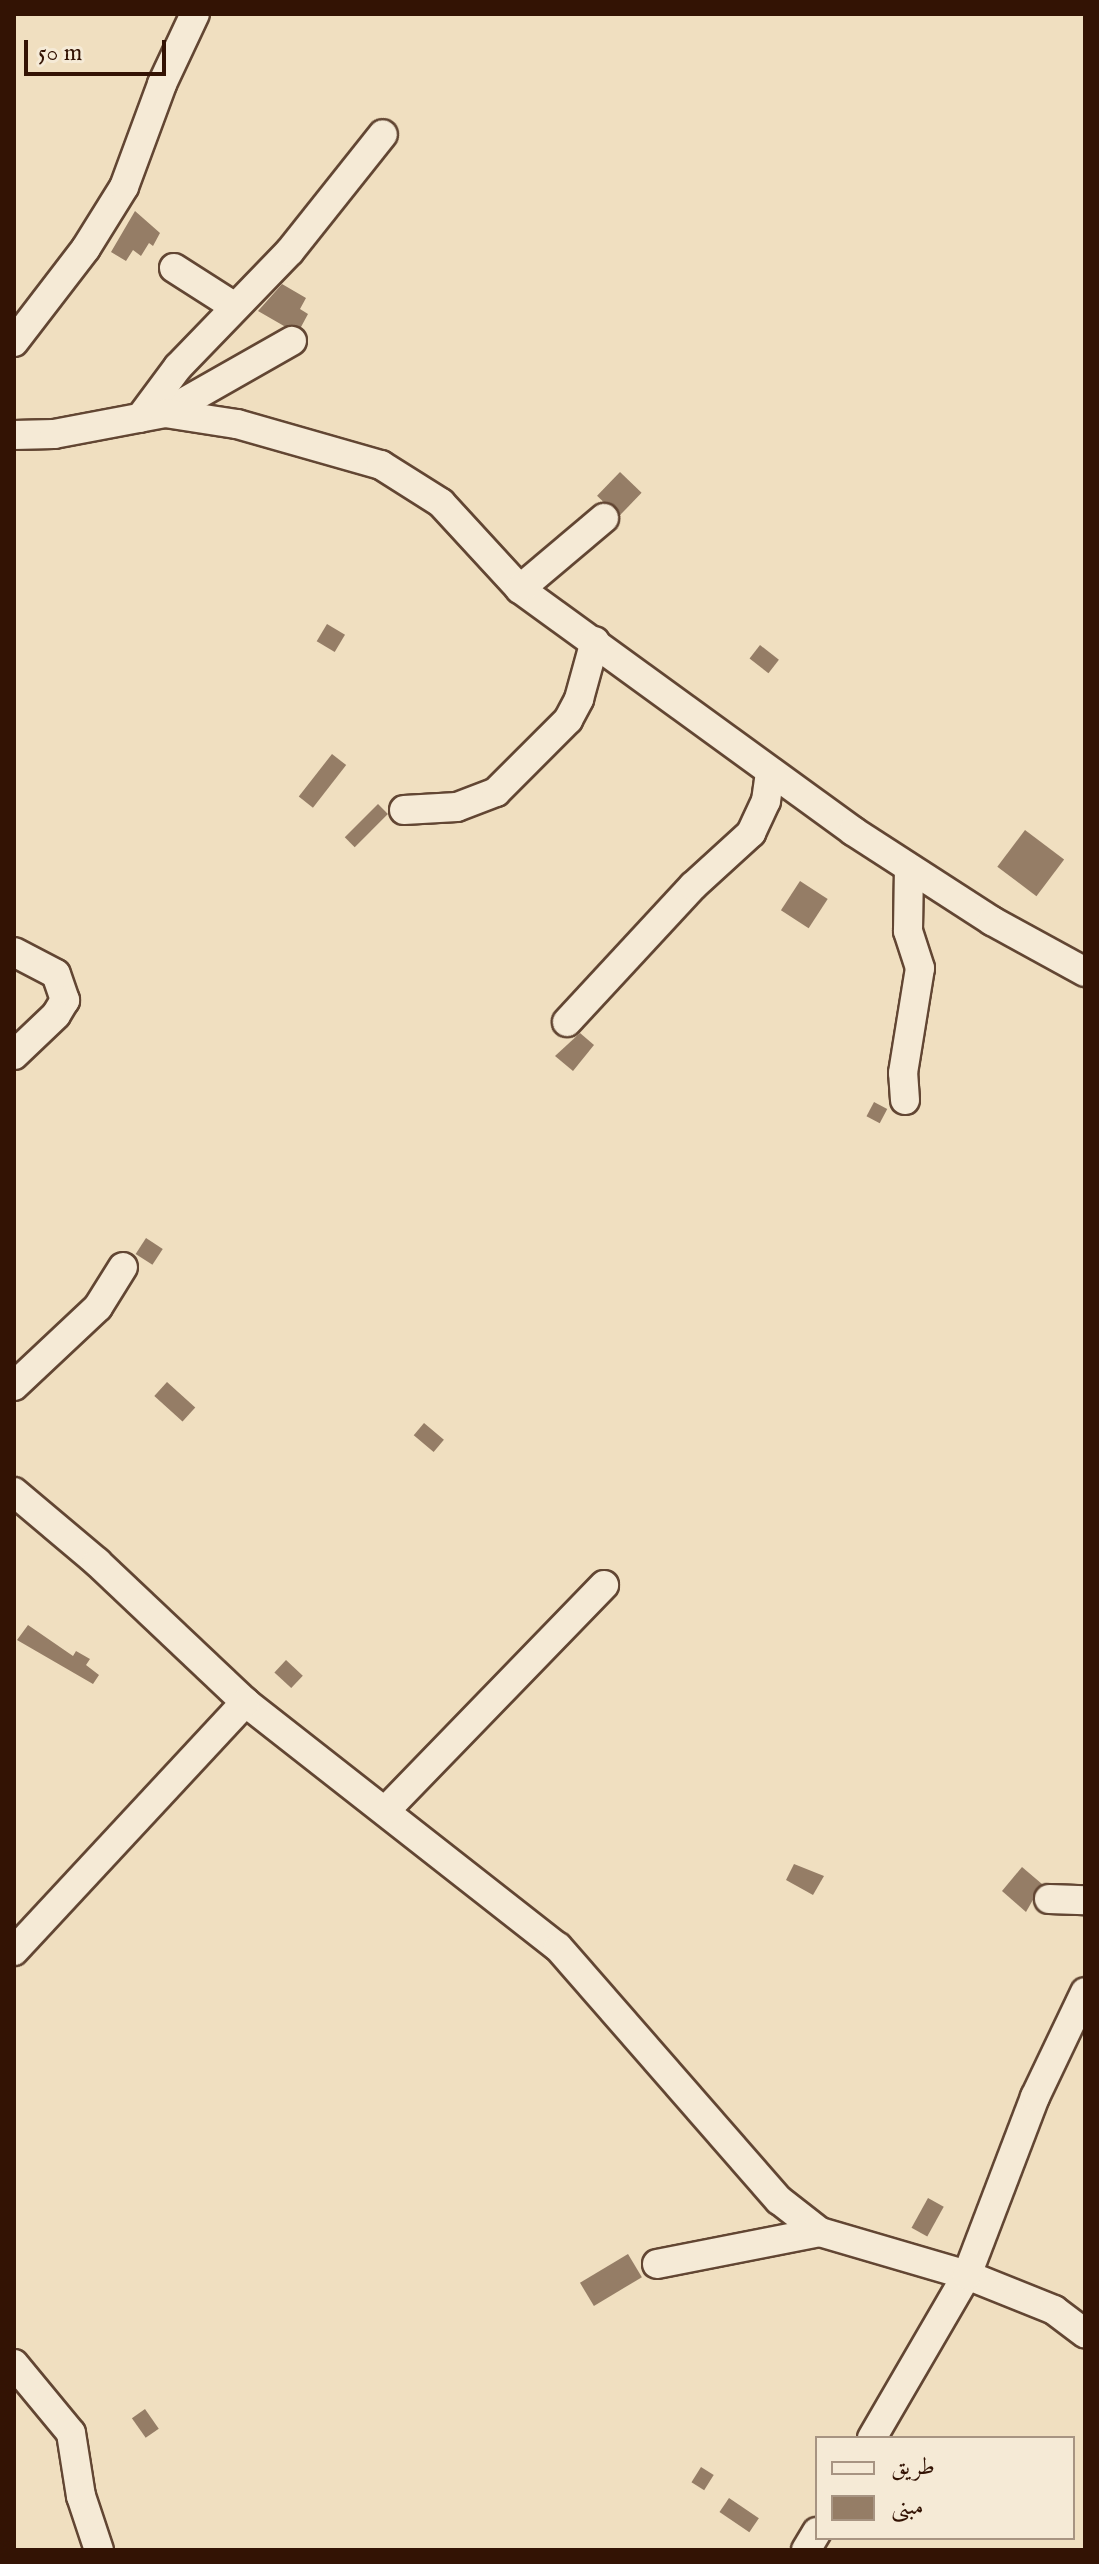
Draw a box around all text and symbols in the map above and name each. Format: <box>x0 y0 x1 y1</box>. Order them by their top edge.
scale bar <box>28 24 170 74</box>
text: 50 m <box>38 38 82 69</box>
legend <box>815 2436 1075 2540</box>
text: طريق <box>891 2452 935 2483</box>
text: مبنى <box>891 2492 924 2523</box>

